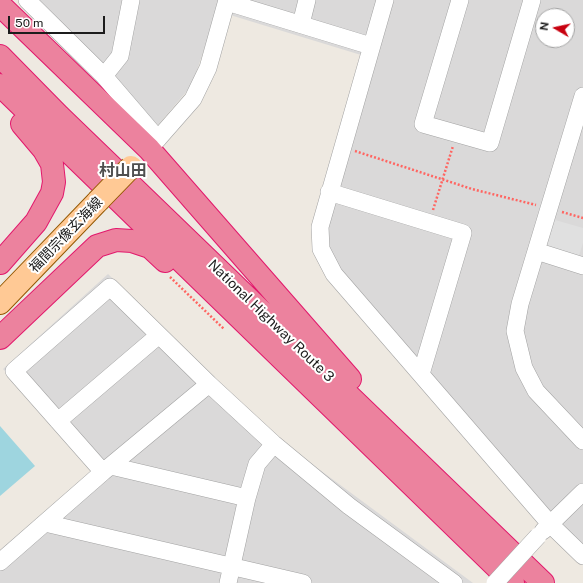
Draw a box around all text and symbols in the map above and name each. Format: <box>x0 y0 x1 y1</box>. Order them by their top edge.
scale bar <box>10 8 107 34</box>
north arrow <box>535 8 575 48</box>
text: 50 m <box>15 16 43 30</box>
text: N <box>538 21 551 31</box>
district label: 村山田 <box>99 161 147 181</box>
street label: 福間宗像玄海線 <box>26 194 106 276</box>
street label: National Highway Route 3 <box>204 256 338 386</box>

